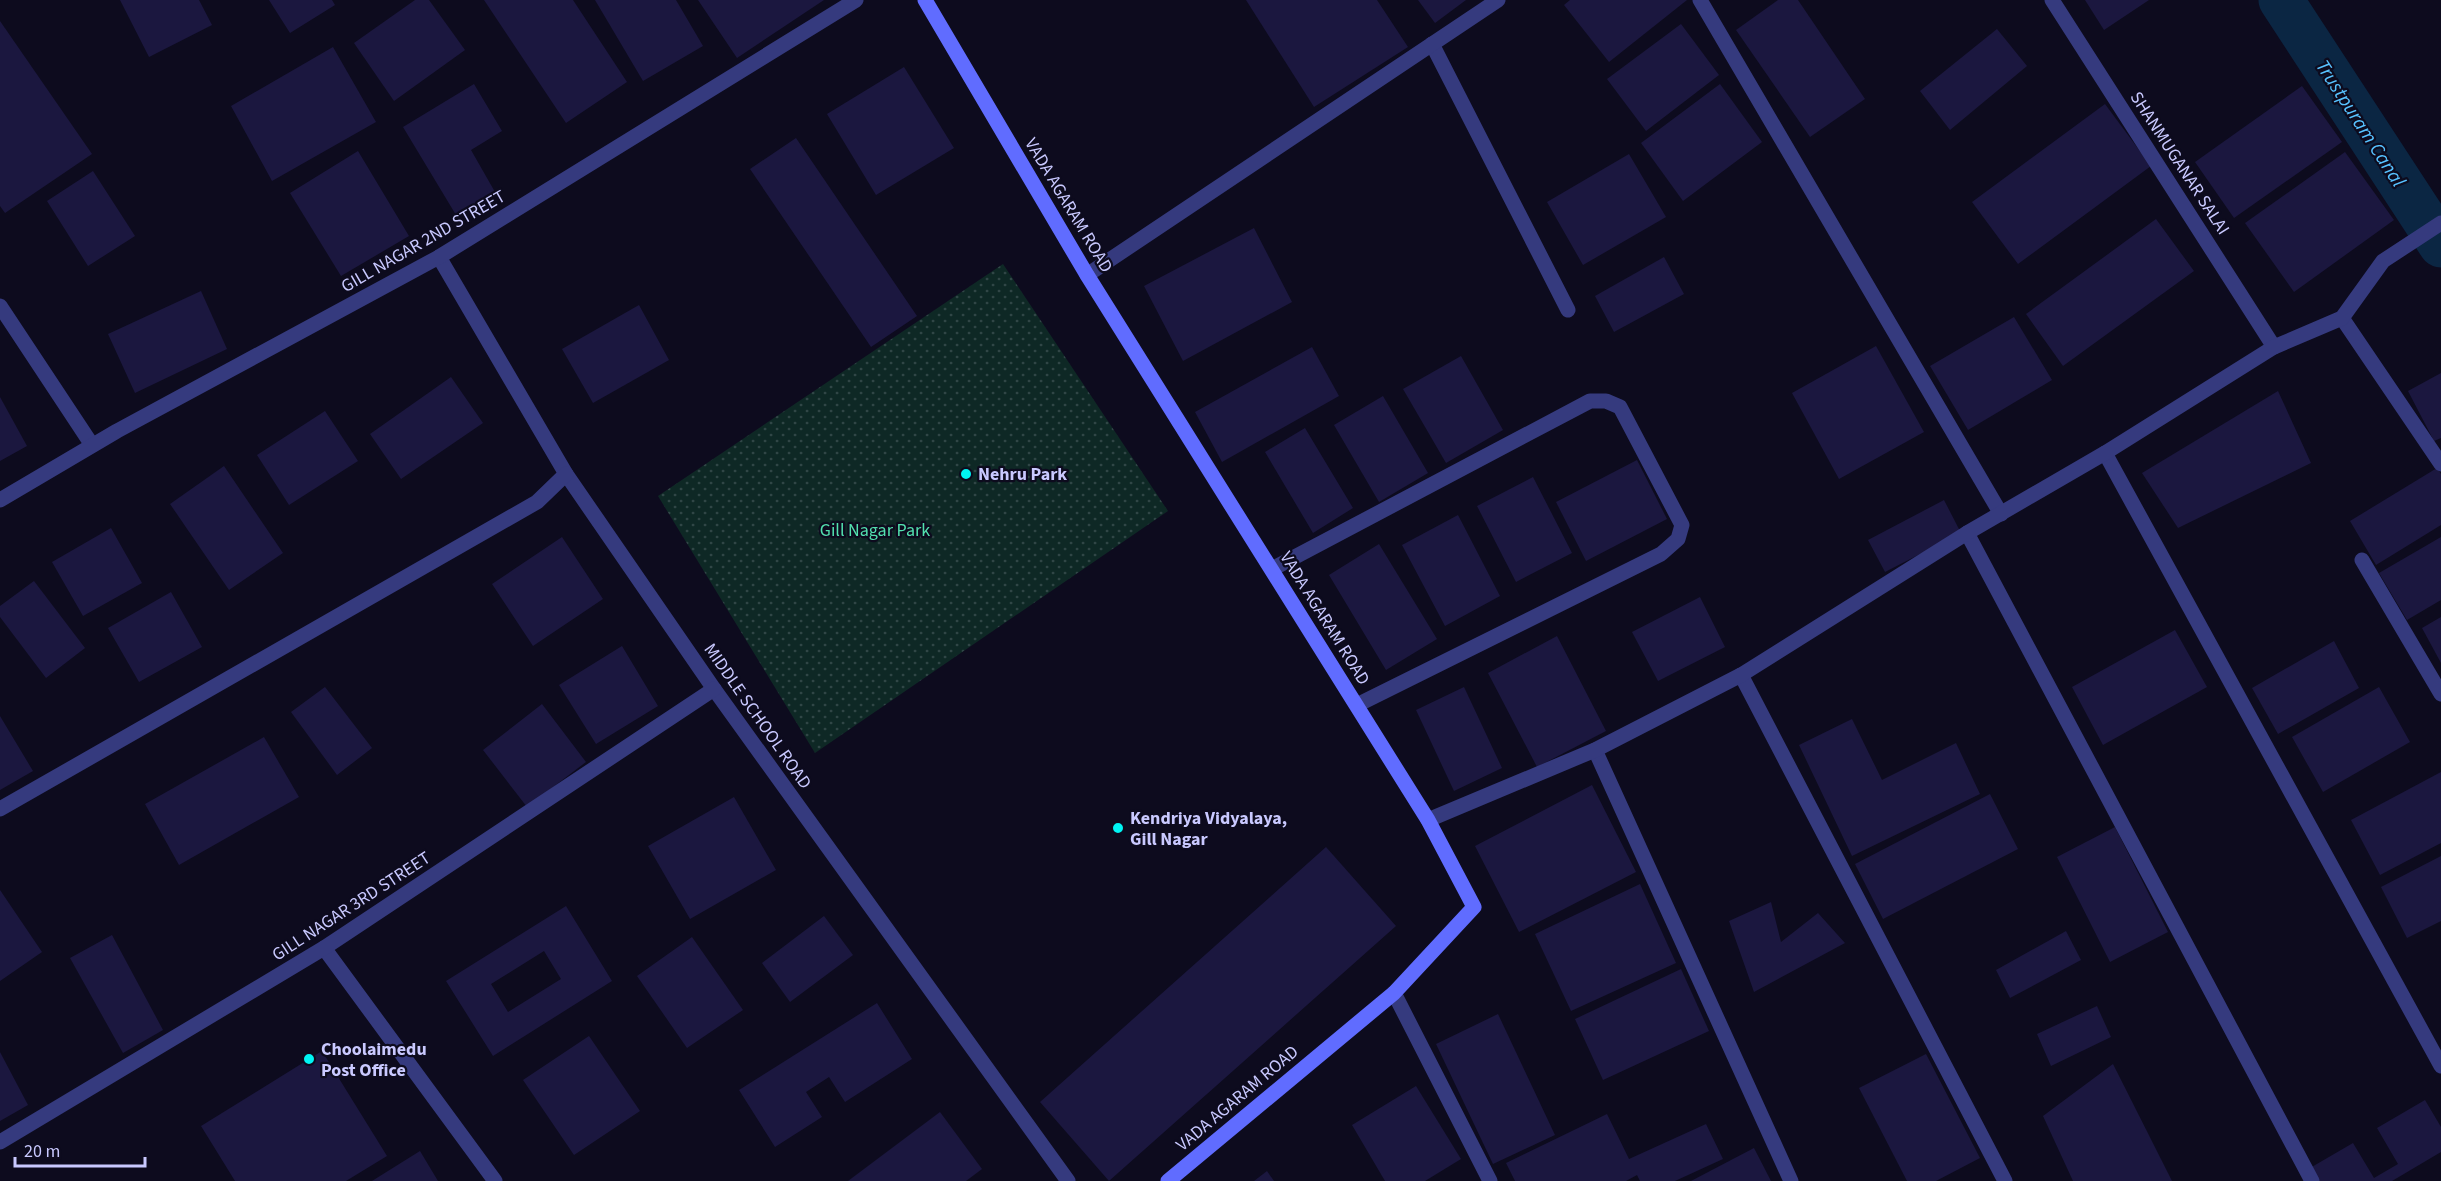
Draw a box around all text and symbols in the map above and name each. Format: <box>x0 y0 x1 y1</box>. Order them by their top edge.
water label: Trustpuram Canal <box>2308 54 2412 193</box>
street label: SHANMUGANAR SALAI <box>2124 87 2235 240</box>
street label: VADA AGARAM ROAD <box>1018 133 1119 277</box>
street label: GILL NAGAR 2ND STREET <box>337 184 510 299</box>
place label: Nehru Park <box>978 462 1067 487</box>
marker: Nehru Park <box>959 467 973 481</box>
park label: Gill Nagar Park <box>820 518 930 543</box>
street label: VADA AGARAM ROAD <box>1273 547 1376 690</box>
street label: MIDDLE SCHOOL ROAD <box>698 638 817 794</box>
place label: Kendriya Vidyalaya, Gill Nagar <box>1130 806 1287 852</box>
marker: Kendriya Vidyalaya, Gill Nagar <box>1111 821 1125 835</box>
street label: GILL NAGAR 3RD STREET <box>267 846 436 967</box>
place label: Choolaimedu Post Office <box>321 1037 427 1083</box>
street label: VADA AGARAM ROAD <box>1171 1040 1304 1157</box>
marker: Choolaimedu Post Office <box>302 1052 316 1066</box>
scale bar <box>15 1130 146 1168</box>
text: 20 m <box>24 1139 60 1164</box>

